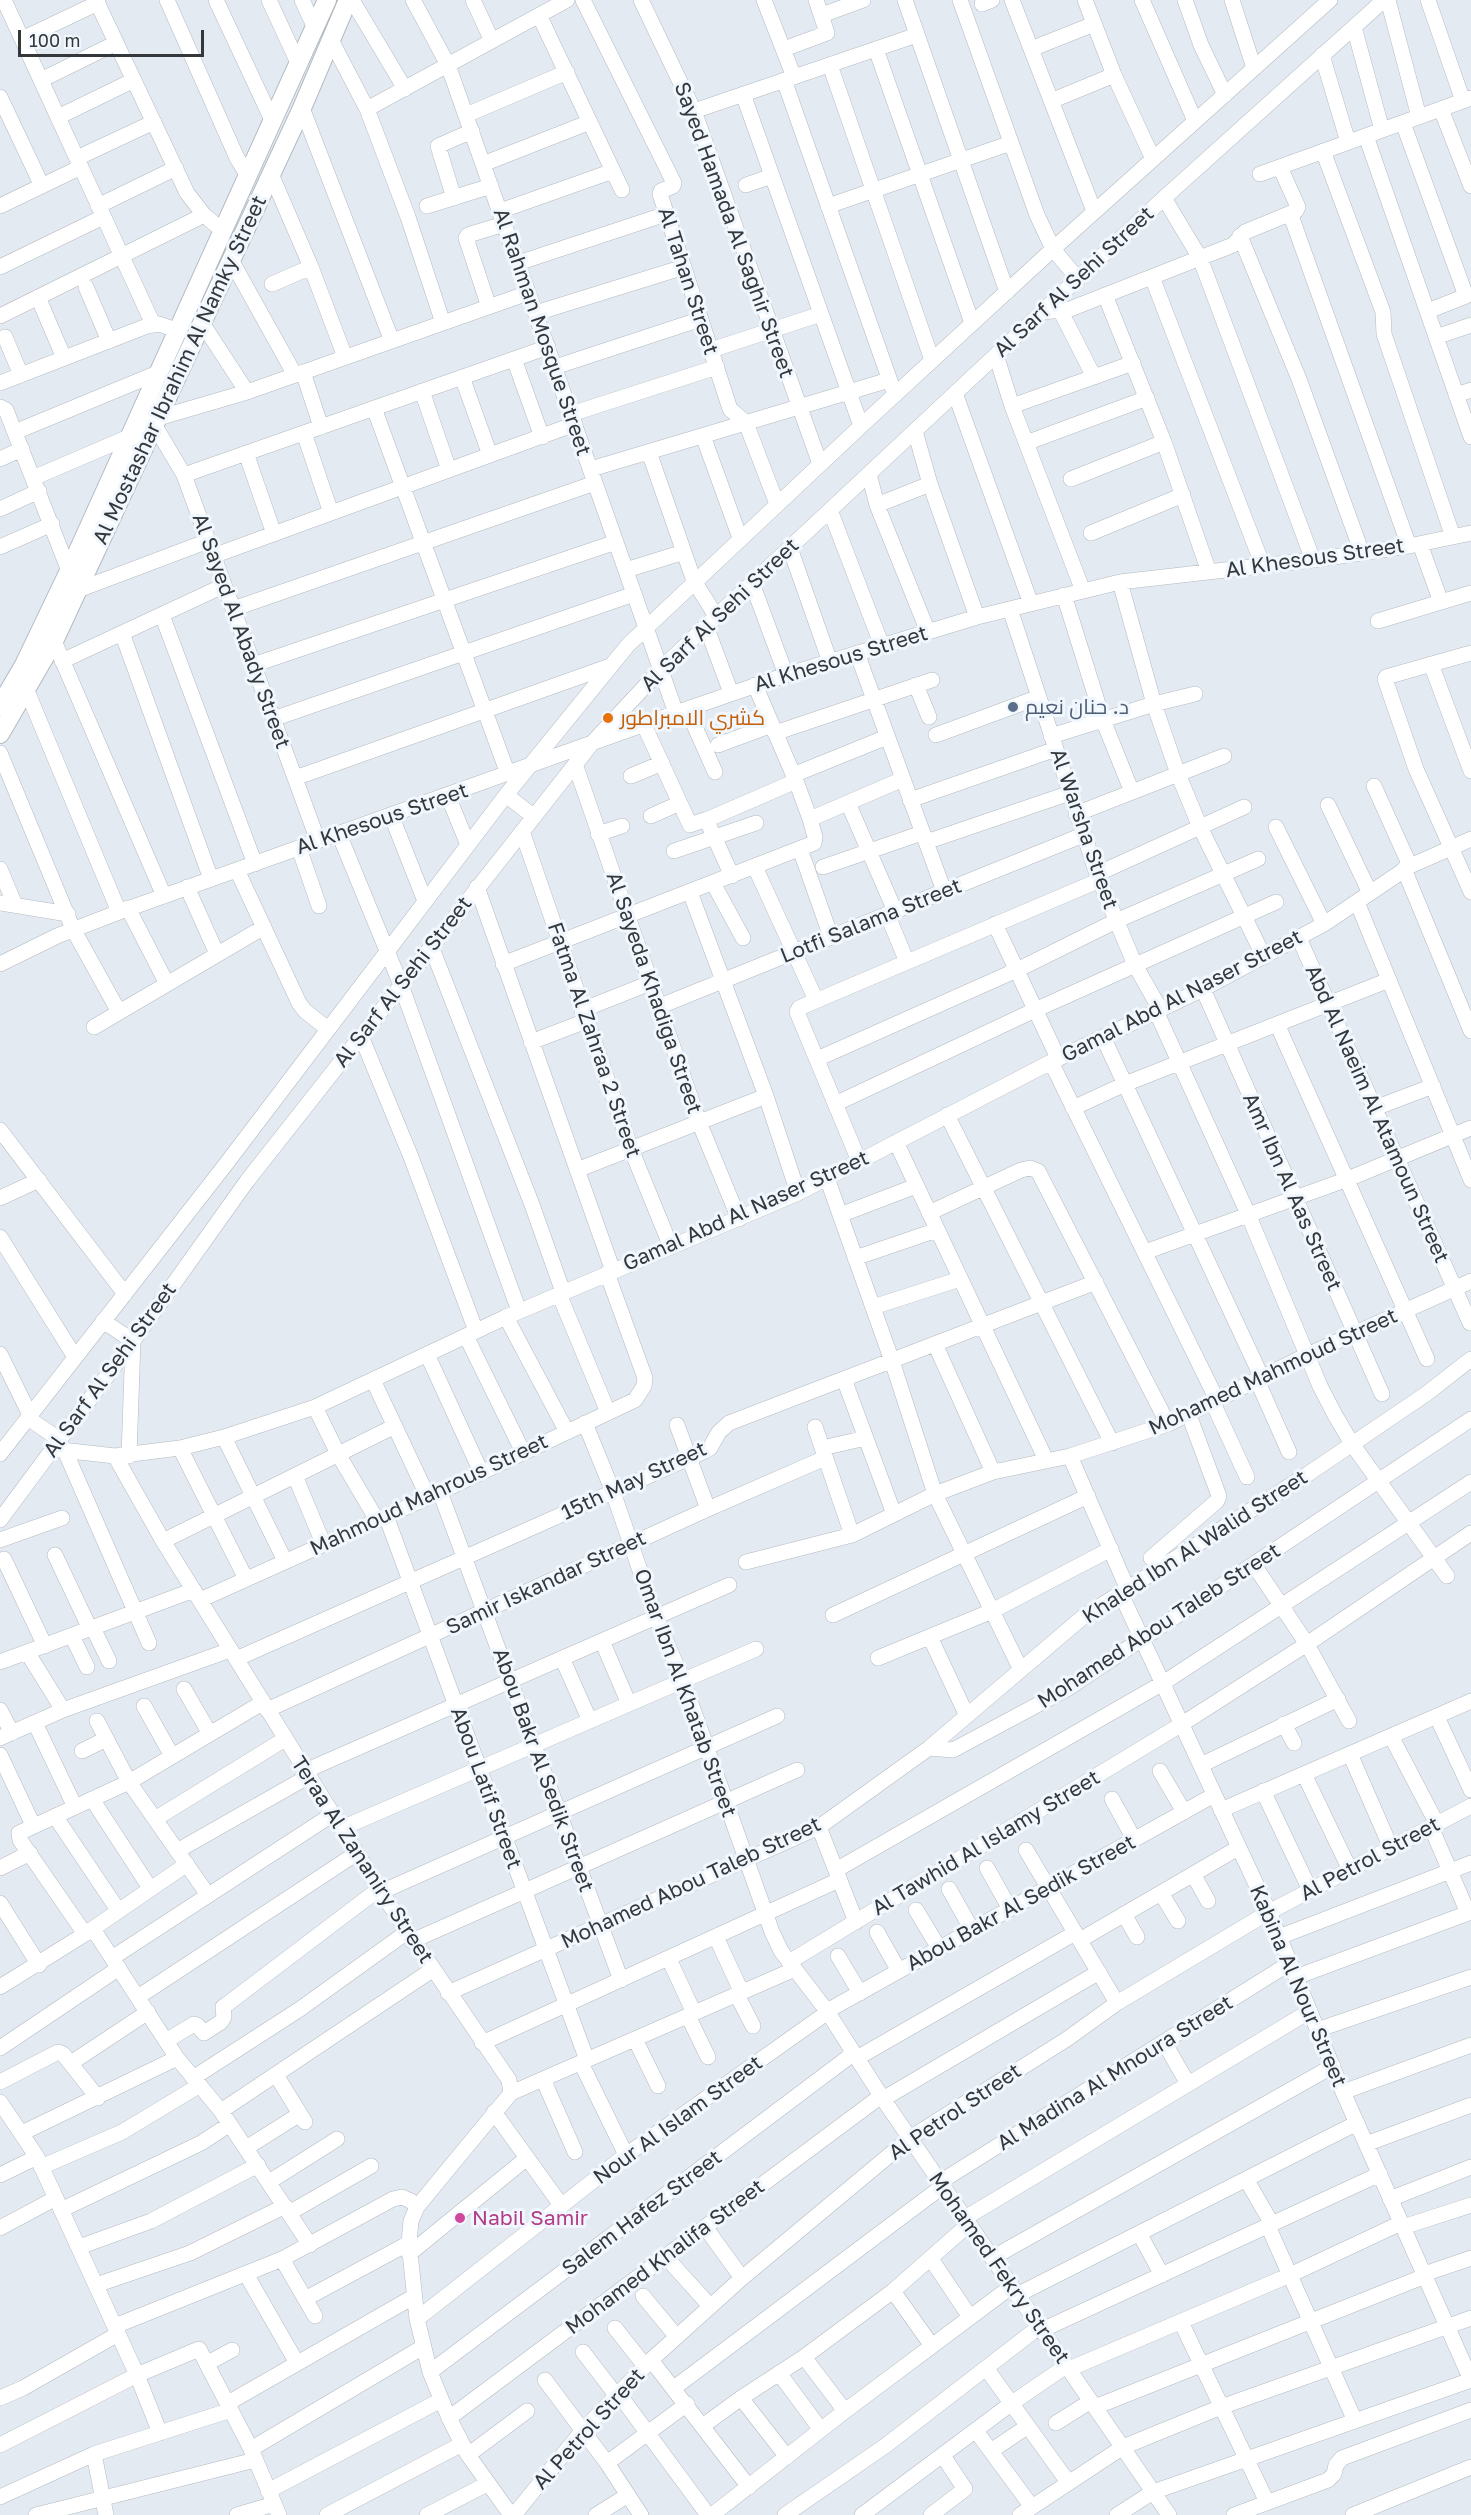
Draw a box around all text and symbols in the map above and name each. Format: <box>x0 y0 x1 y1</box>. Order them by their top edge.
scale bar <box>21 18 207 56</box>
text: 100 m <box>29 29 80 51</box>
street label: Sayed Hamada Al Saghir Street <box>669 79 799 381</box>
street label: Al Mostashar Ibrahim Al Namky Street <box>88 192 272 548</box>
street label: Al Sarf Al Sehi Street <box>989 201 1159 363</box>
street label: Al Tahan Street <box>652 204 724 358</box>
street label: Al Rahman Mosque Street <box>488 205 596 459</box>
street label: Al Sayed Al Abady Street <box>187 510 295 752</box>
street label: Al Sarf Al Sehi Street <box>636 533 804 697</box>
street label: Al Khesous Street <box>1224 533 1406 583</box>
street label: Al Khesous Street <box>751 621 931 697</box>
place label: د. حنان نعيم <box>1025 694 1129 720</box>
marker: د. حنان نعيم <box>1006 700 1020 714</box>
place label: كشري الامبراطور <box>620 705 765 731</box>
marker: كشري الامبراطور <box>601 711 615 725</box>
street label: Al Warsha Street <box>1045 745 1123 913</box>
street label: Al Khesous Street <box>293 778 471 860</box>
street label: Al Sayeda Khadiga Street <box>601 869 707 1117</box>
street label: Lotfi Salama Street <box>777 873 965 969</box>
street label: Al Sarf Al Sehi Street <box>329 892 477 1072</box>
street label: Fatma Al Zahraa 2 Street <box>542 919 646 1161</box>
street label: Gamal Abd Al Naser Street <box>1058 924 1306 1068</box>
street label: Abd Al Naeim Al Atamoun Street <box>1300 961 1454 1267</box>
street label: Amr Ibn Al Aas Street <box>1237 1089 1347 1295</box>
street label: Gamal Abd Al Naser Street <box>619 1145 873 1277</box>
street label: Al Sarf Al Sehi Street <box>38 1278 182 1462</box>
street label: Mohamed Mahmoud Street <box>1145 1303 1401 1441</box>
street label: Mahmoud Mahrous Street <box>306 1429 552 1561</box>
street label: 15th May Street <box>557 1436 711 1526</box>
street label: Khaled Ibn Al Walid Street <box>1078 1465 1312 1629</box>
street label: Samir Iskandar Street <box>442 1526 650 1640</box>
street label: Mohamed Abou Taleb Street <box>1033 1538 1285 1714</box>
street label: Omar Ibn Al Khatab Street <box>628 1565 742 1821</box>
street label: Abou Bakr Al Sedik Street <box>487 1645 599 1895</box>
street label: Abou Latif Street <box>445 1704 527 1872</box>
street label: Teraa Al Zananiry Street <box>286 1752 438 1968</box>
street label: Al Tawhid Al Islamy Street <box>867 1765 1105 1921</box>
street label: Mohamed Abou Taleb Street <box>557 1812 825 1954</box>
street label: Al Petrol Street <box>1296 1812 1444 1906</box>
street label: Abou Bakr Al Sedik Street <box>902 1829 1140 1977</box>
street label: Kabina Al Nour Street <box>1244 1881 1352 2091</box>
street label: Al Madina Al Mnoura Street <box>992 1990 1238 2156</box>
street label: Nour Al Islam Street <box>589 2050 767 2190</box>
street label: Al Petrol Street <box>884 2058 1026 2166</box>
street label: Salem Hafez Street <box>557 2145 727 2281</box>
street label: Mohamed Fekry Street <box>923 2167 1075 2369</box>
street label: Mohamed Khalifa Street <box>561 2174 769 2340</box>
place label: Nabil Samir <box>472 2205 588 2231</box>
marker: Nabil Samir <box>453 2211 467 2225</box>
street label: Al Petrol Street <box>528 2363 650 2495</box>

